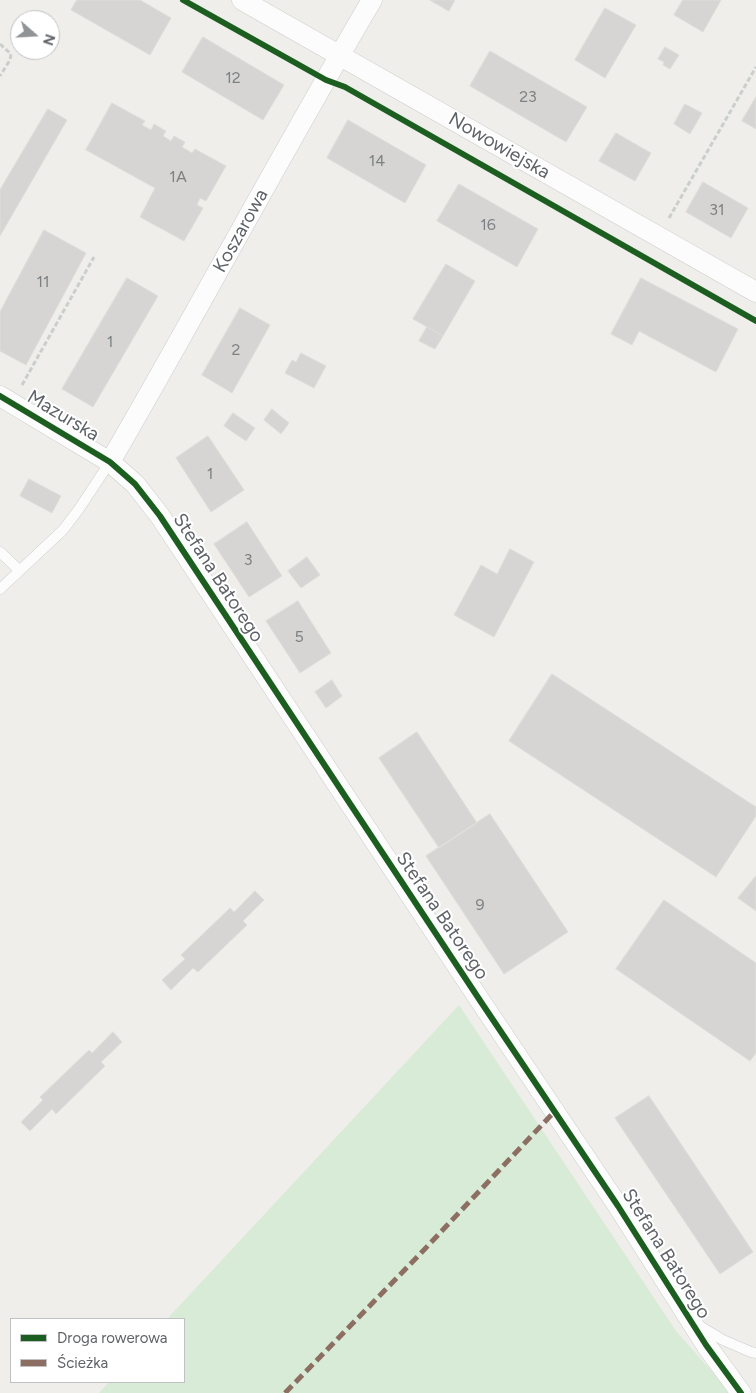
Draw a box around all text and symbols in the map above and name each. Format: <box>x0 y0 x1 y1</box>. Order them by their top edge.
north arrow <box>10 10 60 60</box>
text: N <box>39 32 59 48</box>
house number: 12 <box>225 68 241 88</box>
house number: 23 <box>519 87 537 107</box>
street label: Nowowiejska <box>444 108 554 184</box>
house number: 14 <box>369 151 385 171</box>
house number: 1A <box>169 167 187 187</box>
street label: Koszarowa <box>209 185 273 277</box>
house number: 31 <box>709 200 725 220</box>
house number: 16 <box>480 215 496 235</box>
house number: 11 <box>36 272 50 292</box>
house number: 1 <box>107 332 113 352</box>
house number: 2 <box>232 340 240 360</box>
street label: Mazurska <box>23 386 103 446</box>
house number: 1 <box>207 464 213 484</box>
street label: Stefana Batorego <box>168 509 268 647</box>
house number: 3 <box>244 550 252 570</box>
house number: 5 <box>294 627 304 647</box>
street label: Stefana Batorego <box>391 848 493 984</box>
house number: 9 <box>475 895 485 915</box>
street label: Stefana Batorego <box>617 1185 715 1323</box>
legend <box>10 1318 185 1383</box>
text: Droga rowerowa <box>57 1329 167 1347</box>
text: Ścieżka <box>57 1354 108 1372</box>

